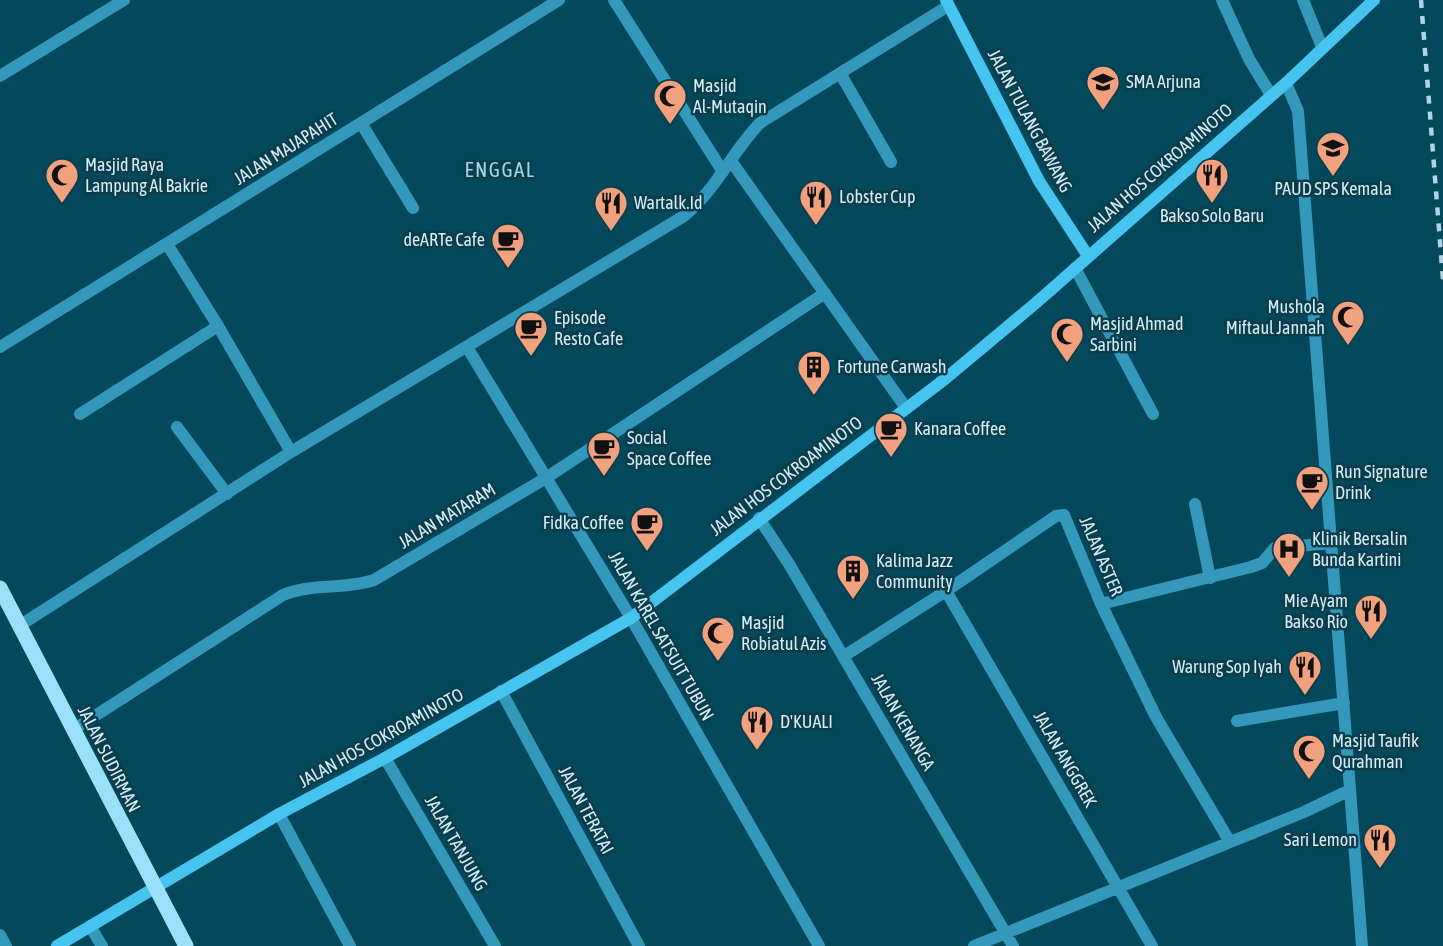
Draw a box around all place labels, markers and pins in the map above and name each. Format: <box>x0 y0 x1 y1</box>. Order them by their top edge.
school or university icon: SMA Arjuna <box>1085 64 1121 111</box>
place label: SMA Arjuna <box>1126 71 1201 92</box>
place label: Masjid Al-Mutaqin <box>693 75 767 117</box>
mosque icon: Masjid Al-Mutaqin <box>652 78 688 125</box>
school or university icon: PAUD SPS Kemala <box>1315 130 1351 177</box>
place label: Masjid Raya Lampung Al Bakrie <box>85 154 208 196</box>
mosque icon: Masjid Raya Lampung Al Bakrie <box>44 157 80 204</box>
restaurant icon: Bakso Solo Baru <box>1194 157 1230 204</box>
place label: PAUD SPS Kemala <box>1274 178 1392 199</box>
restaurant icon: Lobster Cup <box>798 179 834 226</box>
restaurant icon: Wartalk.Id <box>593 185 629 232</box>
place label: Lobster Cup <box>839 186 916 207</box>
place label: Wartalk.Id <box>634 192 703 213</box>
place label: Bakso Solo Baru <box>1160 205 1264 226</box>
cafe icon: deARTe Cafe <box>490 222 526 269</box>
place label: deARTe Cafe <box>403 229 485 250</box>
place label: Mushola Miftaul Jannah <box>1226 296 1325 338</box>
mosque icon: Mushola Miftaul Jannah <box>1330 299 1366 346</box>
place label: Episode Resto Cafe <box>554 307 623 349</box>
cafe icon: Episode Resto Cafe <box>513 310 549 357</box>
place label: Masjid Ahmad Sarbini <box>1090 313 1183 355</box>
mosque icon: Masjid Ahmad Sarbini <box>1049 316 1085 363</box>
building icon: Fortune Carwash <box>796 349 832 396</box>
place label: Fortune Carwash <box>837 356 947 377</box>
cafe icon: Kanara Coffee <box>873 411 909 458</box>
place label: Kanara Coffee <box>914 418 1006 439</box>
place label: Social Space Coffee <box>627 427 711 469</box>
cafe icon: Social Space Coffee <box>586 430 622 477</box>
place label: Run Signature Drink <box>1335 461 1428 503</box>
cafe icon: Run Signature Drink <box>1294 464 1330 511</box>
cafe icon: Fidka Coffee <box>629 505 665 552</box>
place label: Fidka Coffee <box>543 512 624 533</box>
place label: Klinik Bersalin Bunda Kartini <box>1312 528 1407 570</box>
hospital icon: Klinik Bersalin Bunda Kartini <box>1271 531 1307 578</box>
place label: Kalima Jazz Community <box>876 550 953 592</box>
building icon: Kalima Jazz Community <box>835 553 871 600</box>
place label: Mie Ayam Bakso Rio <box>1284 590 1348 632</box>
restaurant icon: Mie Ayam Bakso Rio <box>1353 593 1389 640</box>
place label: Masjid Robiatul Azis <box>741 612 826 654</box>
mosque icon: Masjid Robiatul Azis <box>700 615 736 662</box>
restaurant icon: Warung Sop Iyah <box>1287 649 1323 696</box>
place label: Warung Sop Iyah <box>1172 656 1282 677</box>
restaurant icon: D'KUALI <box>739 704 775 751</box>
place label: D'KUALI <box>780 711 833 732</box>
place label: Masjid Taufik Qurahman <box>1332 730 1419 772</box>
mosque icon: Masjid Taufik Qurahman <box>1291 733 1327 780</box>
restaurant icon: Sari Lemon <box>1362 822 1398 869</box>
place label: Sari Lemon <box>1284 829 1357 850</box>

